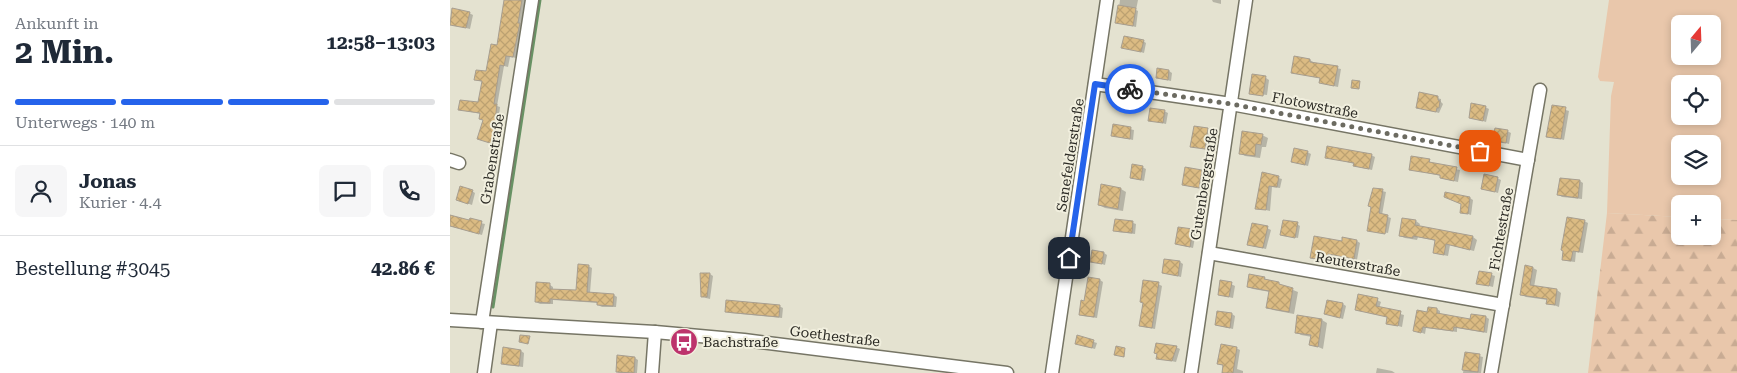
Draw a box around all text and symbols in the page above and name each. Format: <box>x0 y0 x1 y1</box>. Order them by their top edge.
text: Ankunft in <box>15 14 99 33</box>
north arrow <box>1671 15 1721 65</box>
map controls <box>1671 15 1721 245</box>
text: 12:58–13:03 <box>326 31 435 54</box>
text: 2 Min. <box>15 33 114 71</box>
courier <box>1105 64 1155 114</box>
icon: bike <box>1116 75 1144 103</box>
button: locate <box>1671 75 1721 125</box>
street label: Flotowstraße <box>1270 89 1360 121</box>
street label: Senefelderstraße <box>1053 97 1087 213</box>
street label: Grabenstraße <box>477 112 507 205</box>
text: Unterwegs · 140 m <box>15 113 155 132</box>
street label: Gutenbergstraße <box>1187 127 1221 241</box>
pin <box>1459 130 1501 172</box>
button: layers <box>1671 135 1721 185</box>
icon: bag <box>1466 137 1494 165</box>
button: person <box>15 165 67 217</box>
button: chat <box>319 165 371 217</box>
button: phone <box>383 165 435 217</box>
text: Jonas <box>79 170 136 193</box>
street label: Fichtestraße <box>1486 186 1516 272</box>
text: Kurier · 4.4 <box>79 193 161 212</box>
button: + <box>1671 195 1721 245</box>
pin <box>1048 237 1090 279</box>
icon: home <box>1055 244 1083 272</box>
street label: Reuterstraße <box>1314 249 1402 279</box>
text: Bestellung #3045 <box>15 257 170 280</box>
text: 42.86 € <box>371 257 435 280</box>
street label: Goethestraße <box>789 323 881 350</box>
bus stop icon: Bachstraße <box>669 327 699 357</box>
place label: Bachstraße <box>703 334 778 350</box>

